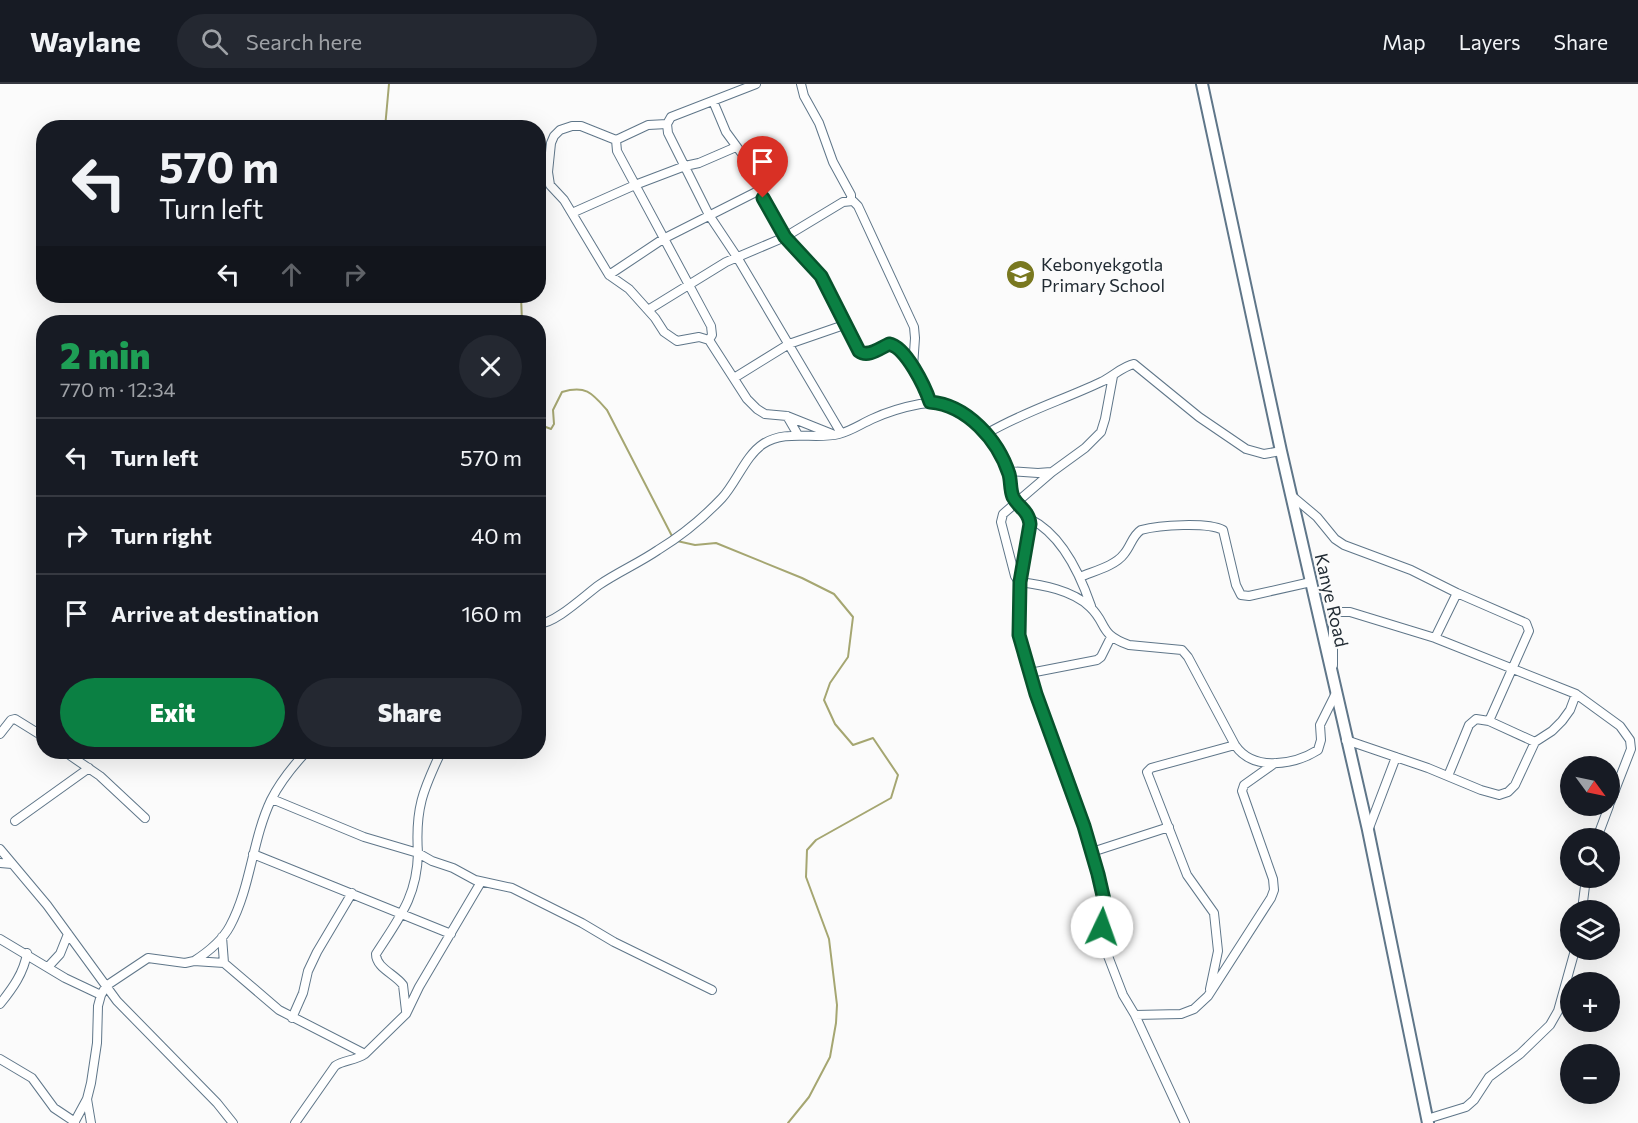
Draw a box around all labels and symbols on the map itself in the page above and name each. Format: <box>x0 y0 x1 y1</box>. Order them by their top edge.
pin <box>737 136 788 198</box>
place label: Kebonyekgotla Primary School <box>1041 253 1165 296</box>
school or university icon: Kebonyekgotla Primary School <box>1004 258 1036 290</box>
street label: Kanye Road <box>1311 551 1353 649</box>
north arrow <box>1560 756 1620 816</box>
position arrow <box>1070 895 1134 959</box>

